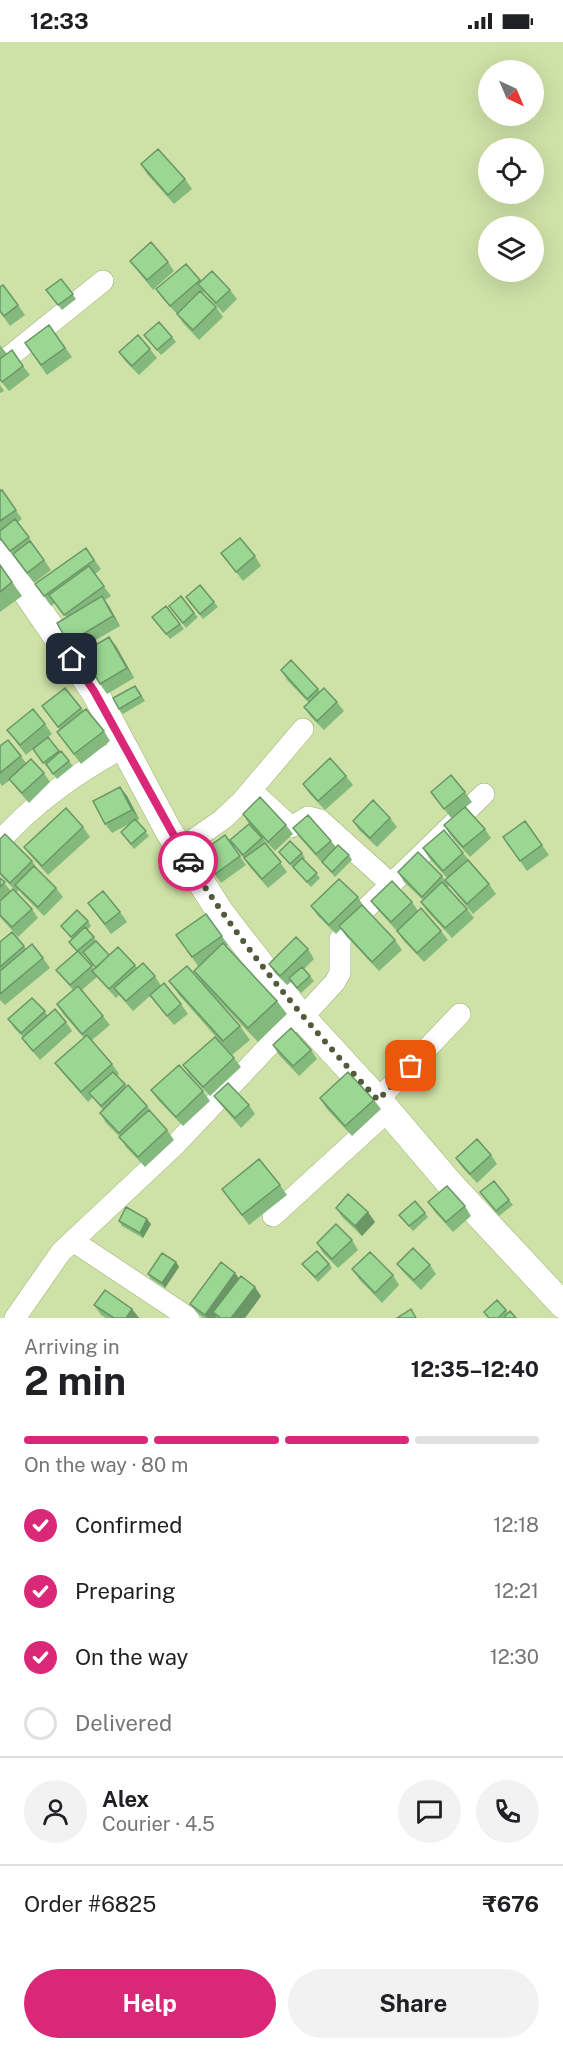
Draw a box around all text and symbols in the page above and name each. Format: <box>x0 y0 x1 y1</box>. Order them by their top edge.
text: 12:33 <box>30 8 89 34</box>
north arrow <box>478 60 544 126</box>
map controls <box>478 60 544 282</box>
button: locate <box>478 138 544 204</box>
button: layers <box>478 216 544 282</box>
pin <box>46 633 97 684</box>
icon: home <box>55 642 88 675</box>
courier <box>158 831 218 891</box>
icon: car <box>172 845 205 878</box>
pin <box>385 1040 436 1091</box>
icon: bag <box>394 1049 427 1082</box>
text: Arriving in <box>24 1335 119 1359</box>
text: 12:35–12:40 <box>411 1356 539 1382</box>
text: 2 min <box>24 1358 126 1404</box>
text: On the way · 80 m <box>24 1453 188 1477</box>
icon: check <box>24 1509 57 1542</box>
text: Confirmed <box>75 1512 182 1538</box>
text: 12:18 <box>493 1513 539 1537</box>
icon: check <box>24 1575 57 1608</box>
text: Preparing <box>75 1578 176 1604</box>
text: 12:21 <box>494 1579 539 1603</box>
icon: check <box>24 1641 57 1674</box>
text: On the way <box>75 1644 188 1670</box>
text: 12:30 <box>490 1645 539 1669</box>
text: Delivered <box>75 1710 172 1736</box>
button: person <box>24 1780 87 1843</box>
button: chat <box>398 1780 461 1843</box>
button: phone <box>476 1780 539 1843</box>
text: Alex <box>102 1786 149 1812</box>
text: Courier · 4.5 <box>102 1812 215 1836</box>
text: Order #6825 <box>24 1891 156 1917</box>
text: ₹676 <box>483 1891 539 1917</box>
button: Help <box>24 1969 276 2038</box>
button: Share <box>288 1969 539 2038</box>

